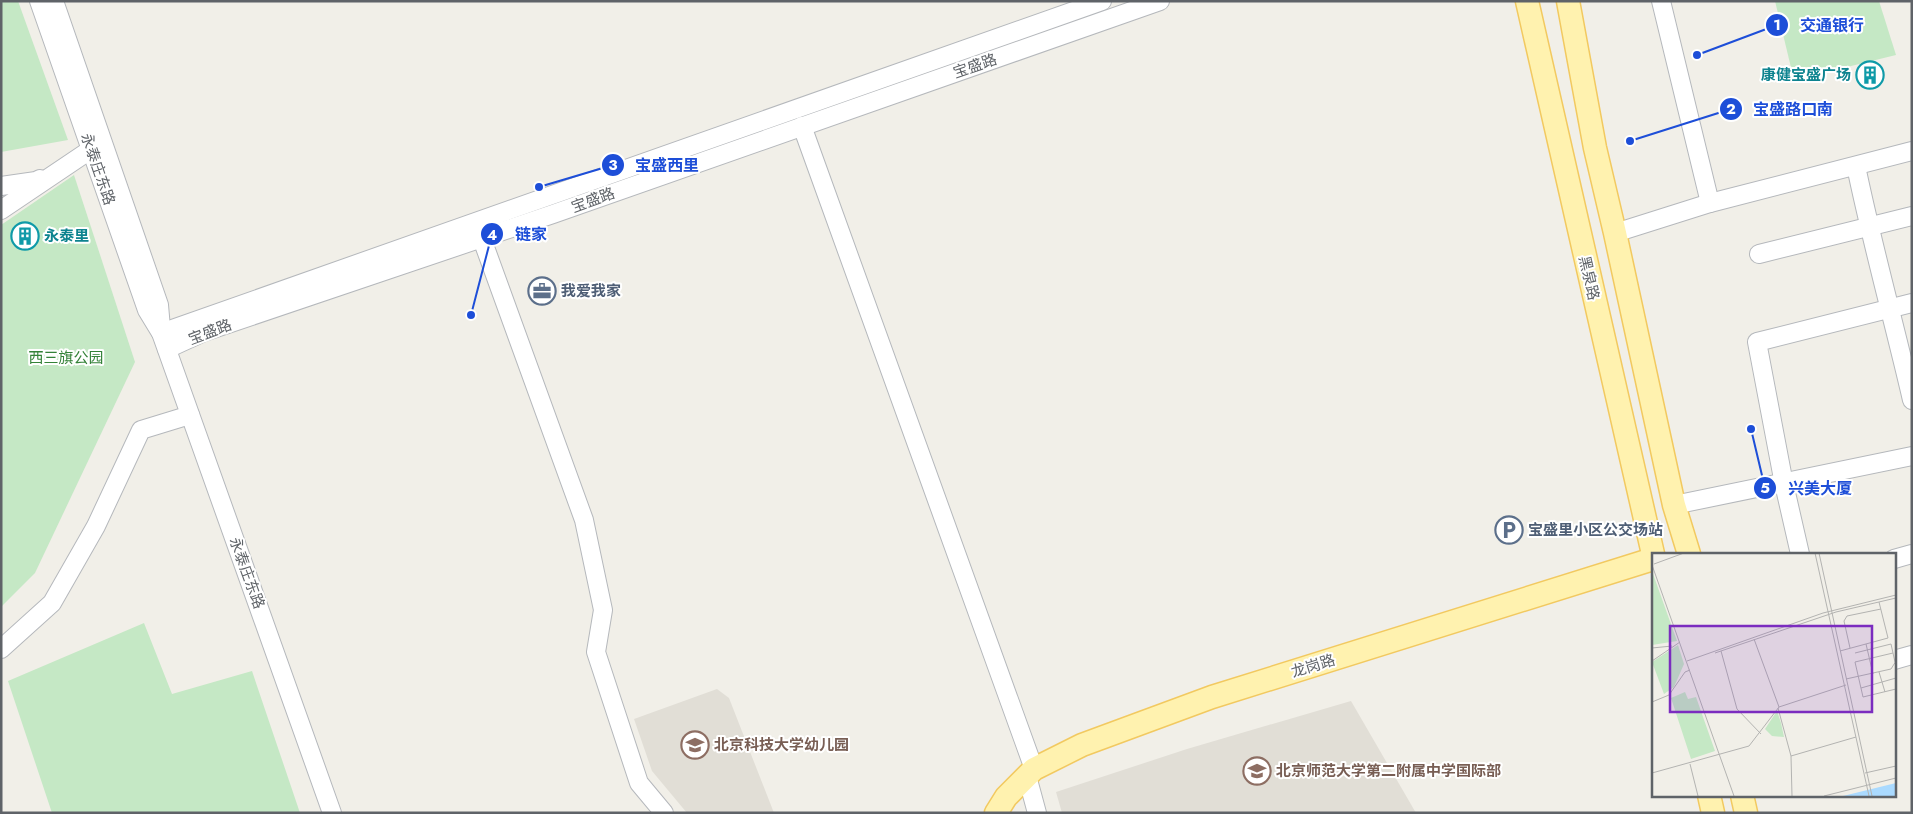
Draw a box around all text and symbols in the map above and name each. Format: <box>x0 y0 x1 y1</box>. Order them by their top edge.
callout: 交通银行 <box>1765 10 1874 41</box>
text: 1 <box>1773 14 1781 36</box>
text: 交通银行 <box>1800 14 1864 37</box>
street label: 宝盛路 <box>950 48 1000 84</box>
building icon: 康健宝盛广场 <box>1855 60 1885 90</box>
place label: 康健宝盛广场 <box>1761 64 1851 86</box>
callout: 宝盛路口南 <box>1718 93 1843 124</box>
text: 2 <box>1726 98 1736 120</box>
text: 宝盛路口南 <box>1753 98 1833 121</box>
street label: 永泰庄东路 <box>75 130 121 208</box>
callout: 宝盛西里 <box>600 149 709 180</box>
text: 3 <box>608 154 618 176</box>
text: 宝盛西里 <box>635 154 699 177</box>
street label: 宝盛路 <box>568 182 618 218</box>
callout: 链家 <box>480 219 557 250</box>
building icon: 永泰里 <box>10 221 40 251</box>
text: 链家 <box>515 223 547 246</box>
text: 4 <box>487 224 497 246</box>
place label: 永泰里 <box>44 225 89 247</box>
street label: 黑泉路 <box>1573 254 1605 302</box>
office icon: 我爱我家 <box>527 276 557 306</box>
place label: 我爱我家 <box>561 280 621 302</box>
street label: 宝盛路 <box>185 314 235 350</box>
park label: 西三旗公园 <box>28 347 104 369</box>
callout: 兴美大厦 <box>1753 473 1862 504</box>
text: 5 <box>1760 477 1770 499</box>
text: 兴美大厦 <box>1788 477 1852 500</box>
parking icon: 宝盛里小区公交场站 <box>1494 515 1524 545</box>
place label: 宝盛里小区公交场站 <box>1528 519 1663 541</box>
street label: 永泰庄东路 <box>224 534 270 612</box>
inset map <box>1652 553 1896 796</box>
street label: 龙岗路 <box>1288 649 1338 683</box>
school or university icon: 北京科技大学幼儿园 <box>680 730 710 760</box>
place label: 北京科技大学幼儿园 <box>714 734 849 756</box>
school or university icon: 北京师范大学第二附属中学国际部 <box>1242 756 1272 786</box>
place label: 北京师范大学第二附属中学国际部 <box>1276 760 1501 782</box>

